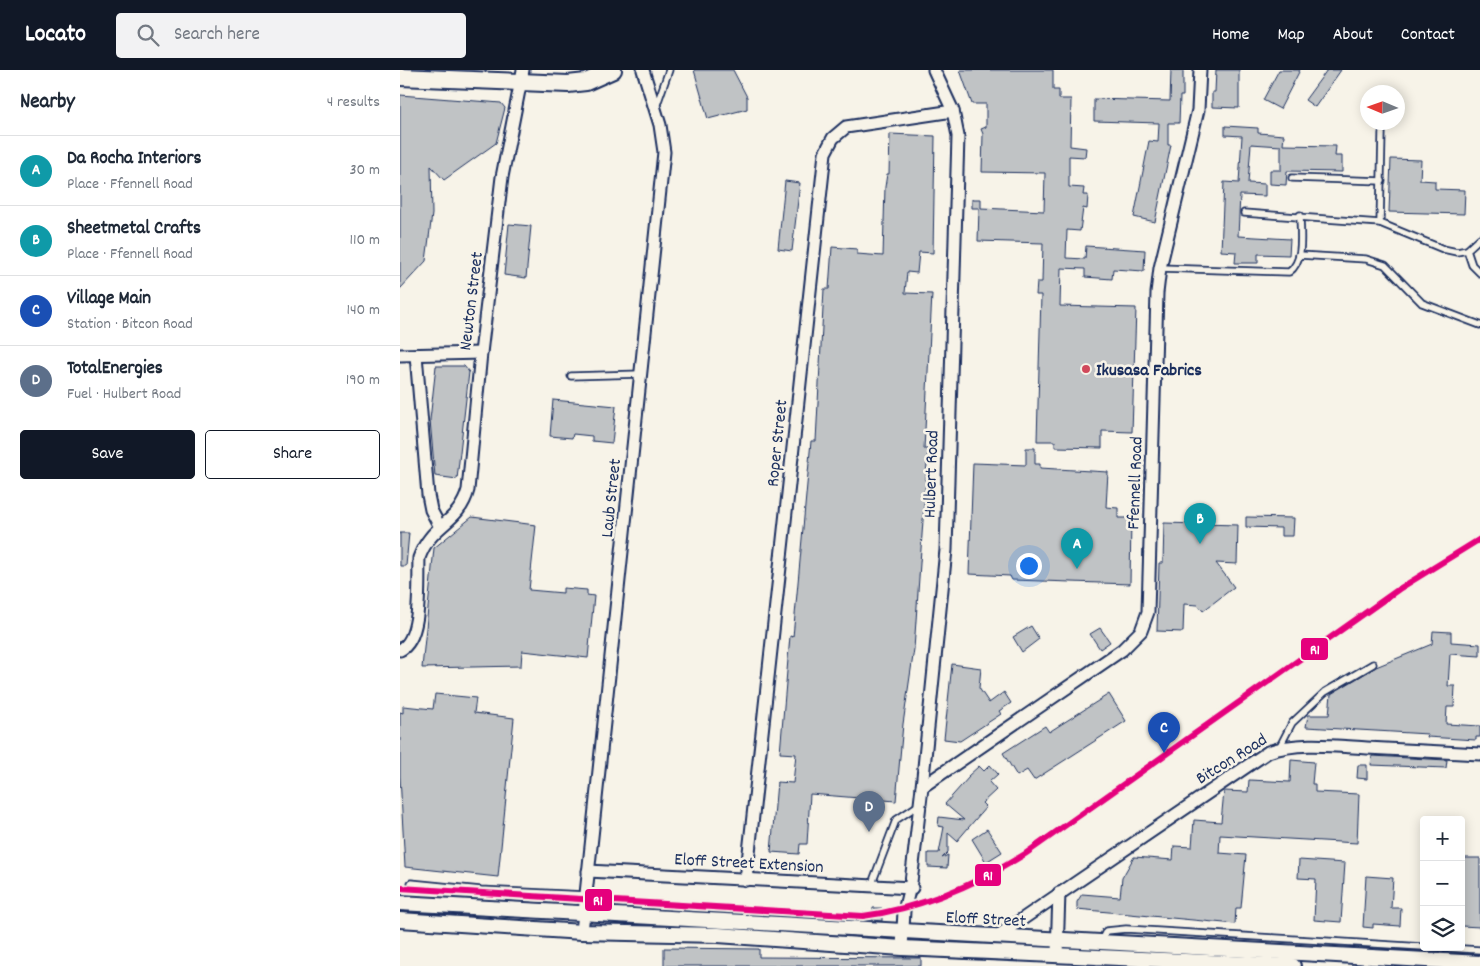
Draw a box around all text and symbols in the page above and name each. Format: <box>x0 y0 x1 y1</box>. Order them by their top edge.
search box <box>116 13 466 58</box>
text: Locato <box>25 18 86 52</box>
icon: search <box>134 21 162 49</box>
text: Search here <box>174 22 260 49</box>
text: Home <box>1212 23 1249 48</box>
text: Map <box>1277 23 1305 48</box>
text: About <box>1333 23 1373 48</box>
text: Contact <box>1401 23 1455 48</box>
north arrow <box>1360 85 1405 130</box>
text: Nearby <box>20 88 75 118</box>
text: 4 results <box>327 91 380 114</box>
text: Da Rocha Interiors <box>67 146 201 173</box>
text: A <box>32 159 40 182</box>
text: 30 m <box>350 159 380 182</box>
text: Place · Ffennell Road <box>67 173 193 196</box>
text: Sheetmetal Crafts <box>67 216 201 243</box>
text: B <box>32 229 40 252</box>
text: 110 m <box>350 229 380 252</box>
text: Place · Ffennell Road <box>67 243 193 266</box>
street label: Newton Street <box>454 250 491 352</box>
text: Village Main <box>67 286 151 313</box>
text: C <box>32 299 40 322</box>
text: 140 m <box>346 299 380 322</box>
text: Station · Bitcon Road <box>67 313 193 336</box>
text: TotalEnergies <box>67 356 163 383</box>
place label: Ikusasa Fabrics <box>1096 359 1202 384</box>
marker: Ikusasa Fabrics <box>1080 363 1092 375</box>
text: D <box>32 369 40 392</box>
text: 190 m <box>346 369 380 392</box>
text: Fuel · Hulbert Road <box>67 383 181 406</box>
street label: Roper Street <box>761 398 796 488</box>
button: Save <box>20 430 195 479</box>
button: Share <box>205 430 380 479</box>
street label: Hulbert Road <box>918 430 947 519</box>
street label: Ffennell Road <box>1122 436 1151 530</box>
street label: Laub Street <box>596 457 629 539</box>
pin: B <box>1184 503 1216 544</box>
pin: A <box>1061 528 1093 569</box>
your location <box>1016 553 1042 579</box>
line badge: R1 <box>1300 637 1329 661</box>
text: R1 <box>1310 641 1320 661</box>
pin: C <box>1148 712 1180 753</box>
street label: Bitcon Road <box>1192 728 1273 792</box>
pin: D <box>853 791 885 832</box>
map controls <box>1420 816 1465 951</box>
button: + <box>1420 816 1465 861</box>
street label: Eloff Street Extension <box>674 848 824 881</box>
button: − <box>1420 861 1465 906</box>
line badge: R1 <box>974 863 1002 887</box>
text: R1 <box>983 867 993 887</box>
line badge: R1 <box>584 888 613 912</box>
text: R1 <box>593 892 603 912</box>
street label: Eloff Street <box>945 906 1027 935</box>
button: layers <box>1420 906 1465 951</box>

